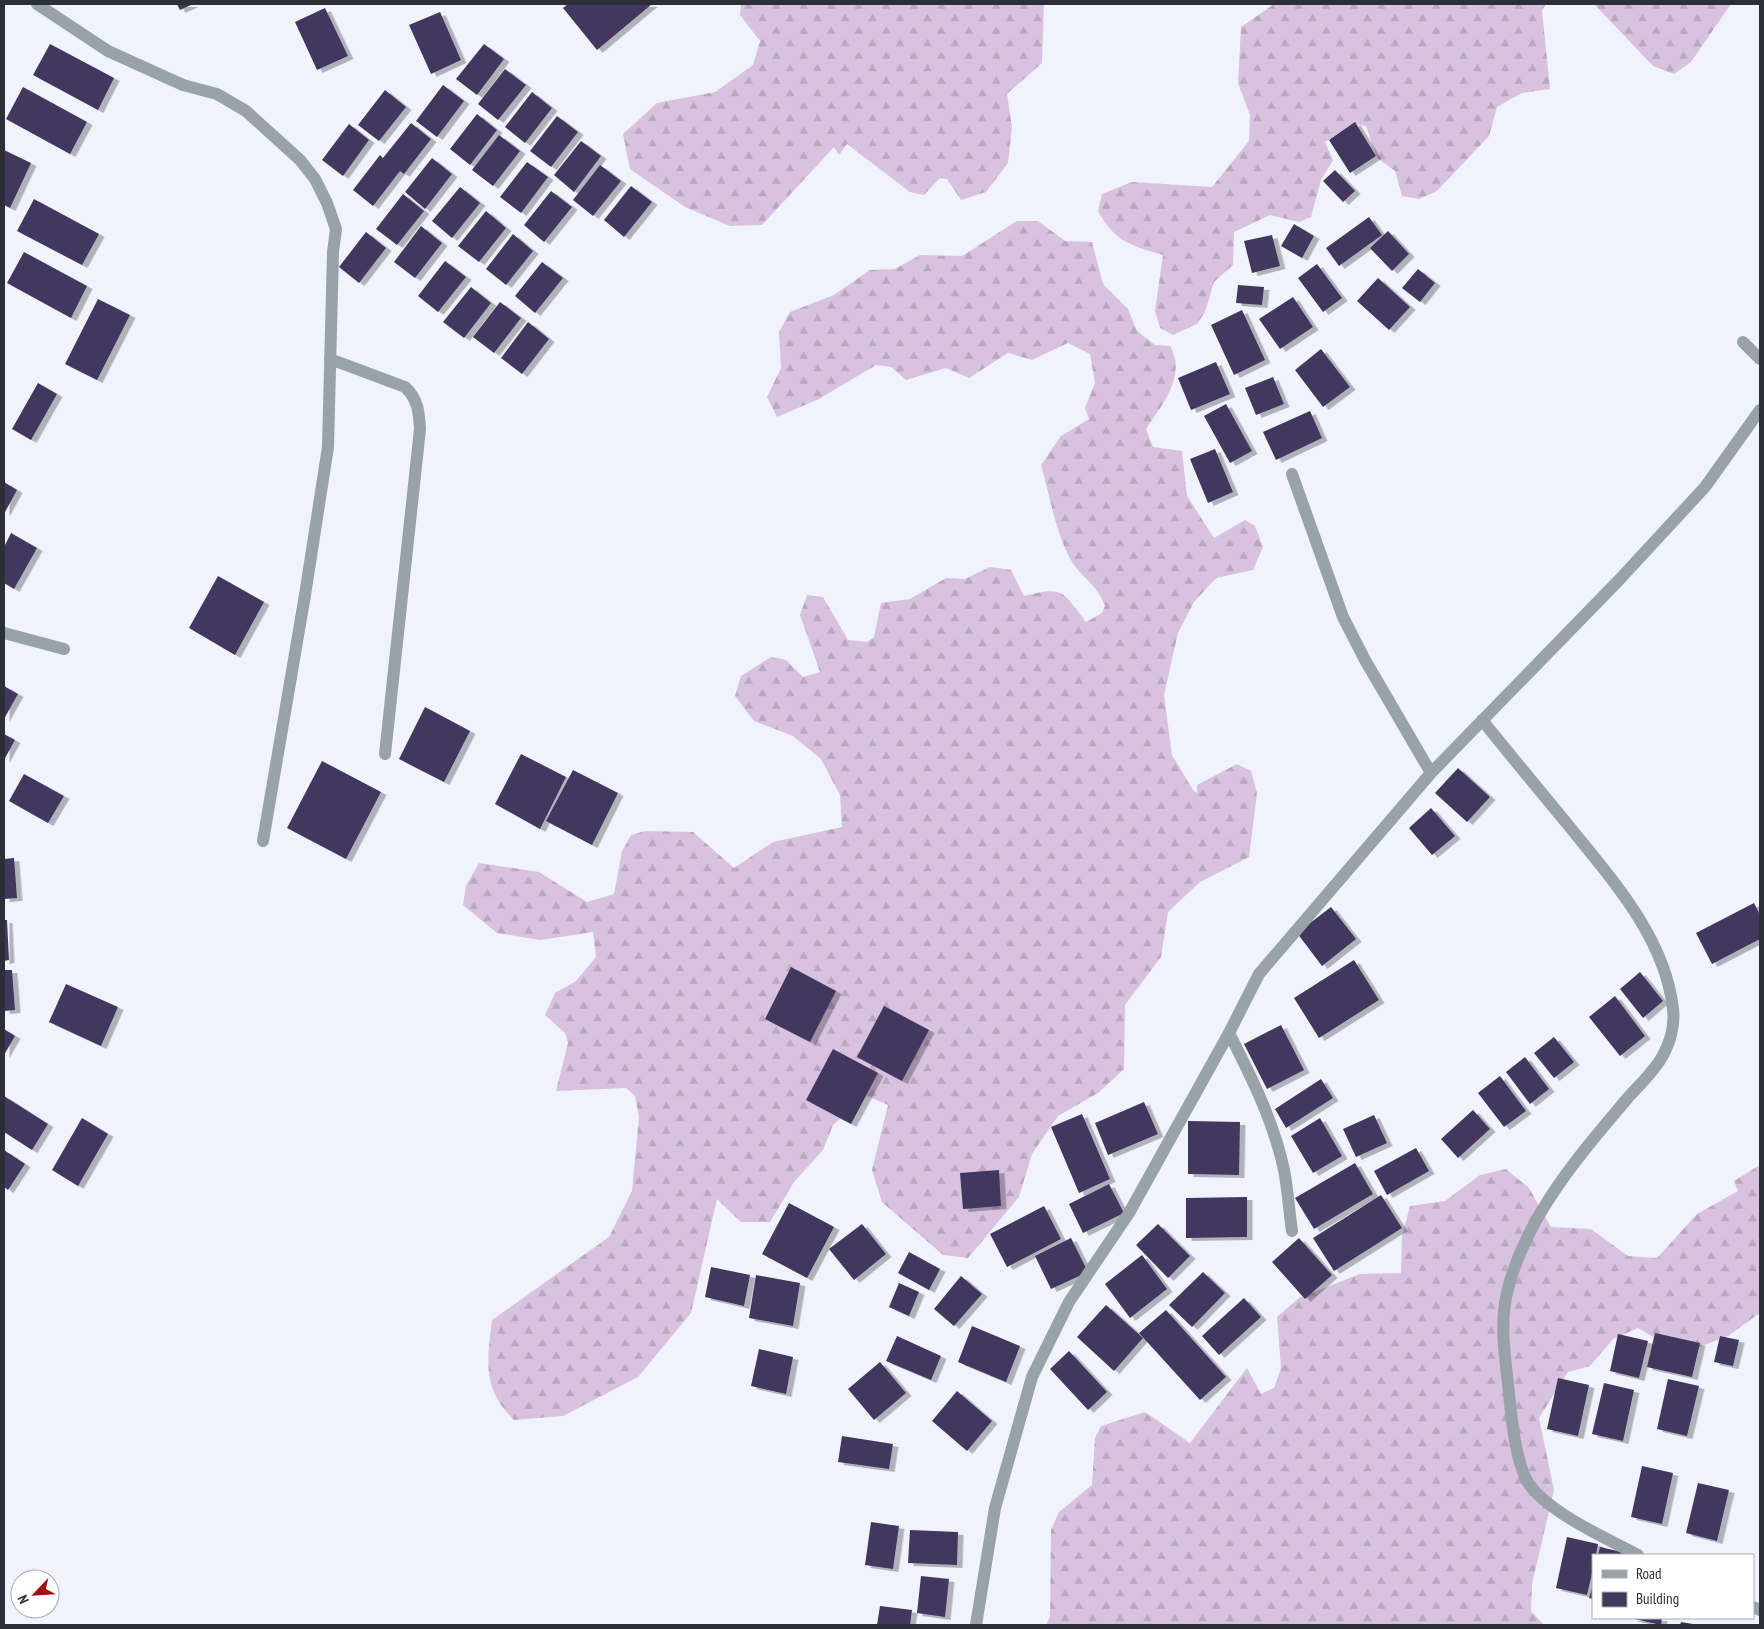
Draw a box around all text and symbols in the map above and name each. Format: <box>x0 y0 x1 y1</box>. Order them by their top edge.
legend <box>1592 1554 1754 1619</box>
text: Road <box>1636 1564 1662 1583</box>
north arrow <box>10 1569 60 1619</box>
text: Building <box>1636 1589 1679 1608</box>
text: N <box>13 1592 33 1607</box>

